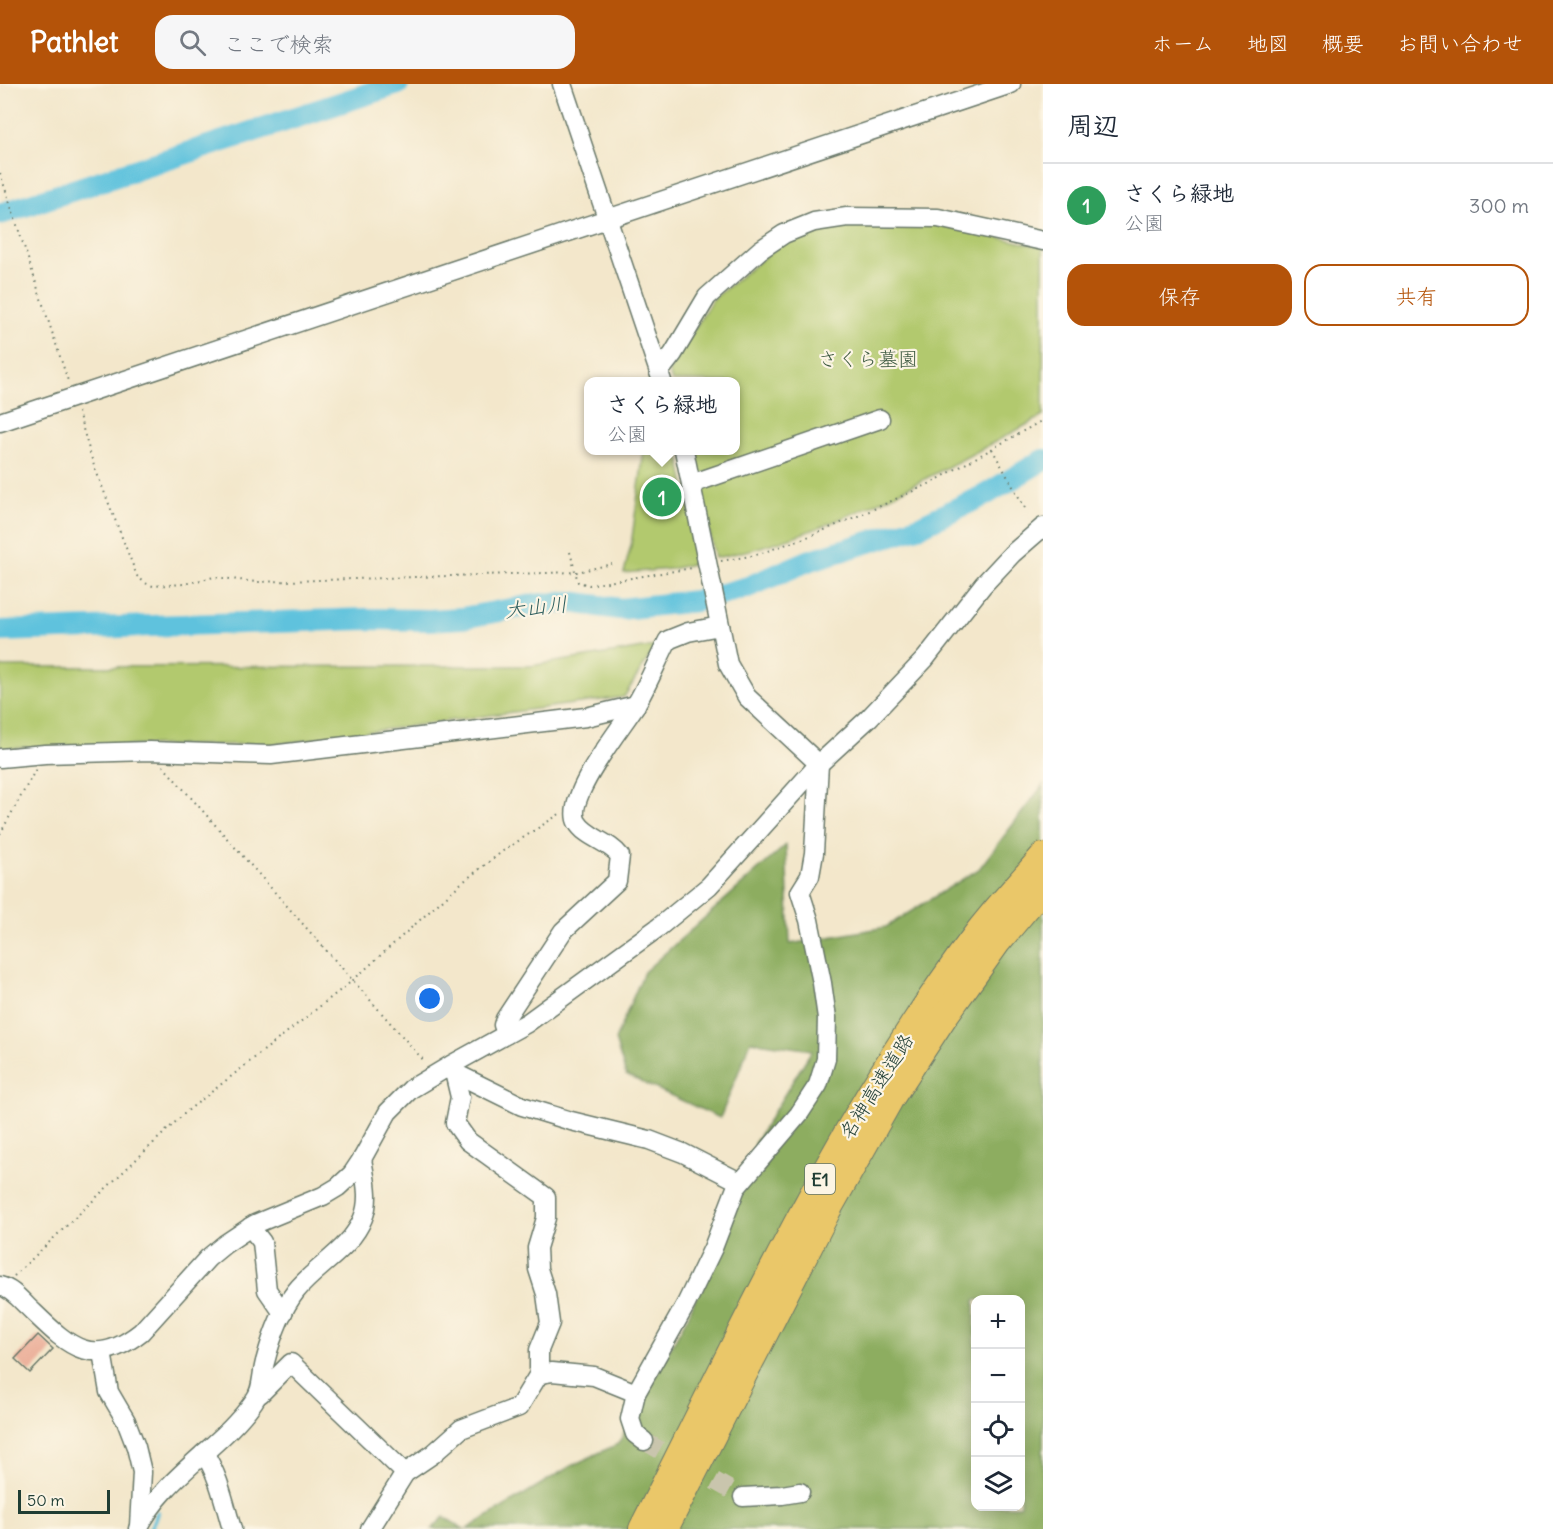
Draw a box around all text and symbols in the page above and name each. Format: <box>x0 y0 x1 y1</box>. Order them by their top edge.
search box <box>155 15 575 69</box>
text: Pathlet <box>30 24 119 60</box>
icon: search <box>176 26 209 59</box>
text: ここで検索 <box>224 30 334 58</box>
text: ホーム <box>1152 30 1214 57</box>
text: 地図 <box>1247 30 1289 57</box>
text: 概要 <box>1322 30 1364 57</box>
text: お問い合わせ <box>1397 30 1523 57</box>
text: 周辺 <box>1067 109 1119 142</box>
text: さくら緑地 <box>1124 179 1234 207</box>
text: 1 <box>1083 193 1090 218</box>
text: 300 m <box>1469 193 1529 218</box>
text: 公園 <box>1124 210 1164 235</box>
button: 保存 <box>1067 264 1292 326</box>
button: 共有 <box>1304 264 1529 326</box>
park label: さくら墓園 <box>818 346 918 371</box>
popup <box>584 377 740 455</box>
text: さくら緑地 <box>607 390 717 418</box>
text: 公園 <box>607 421 647 446</box>
pin: 1 <box>642 474 682 520</box>
water label: 大山川 <box>503 590 569 624</box>
your location <box>415 984 444 1013</box>
street label: 名神高速道路 <box>834 1028 918 1144</box>
road number: E1 <box>805 1164 835 1194</box>
map controls <box>971 1295 1025 1511</box>
button: + <box>971 1295 1025 1349</box>
button: − <box>971 1349 1025 1403</box>
button: locate <box>971 1403 1025 1457</box>
button: layers <box>971 1457 1025 1511</box>
scale bar <box>18 1487 110 1514</box>
text: 50 m <box>27 1490 65 1510</box>

